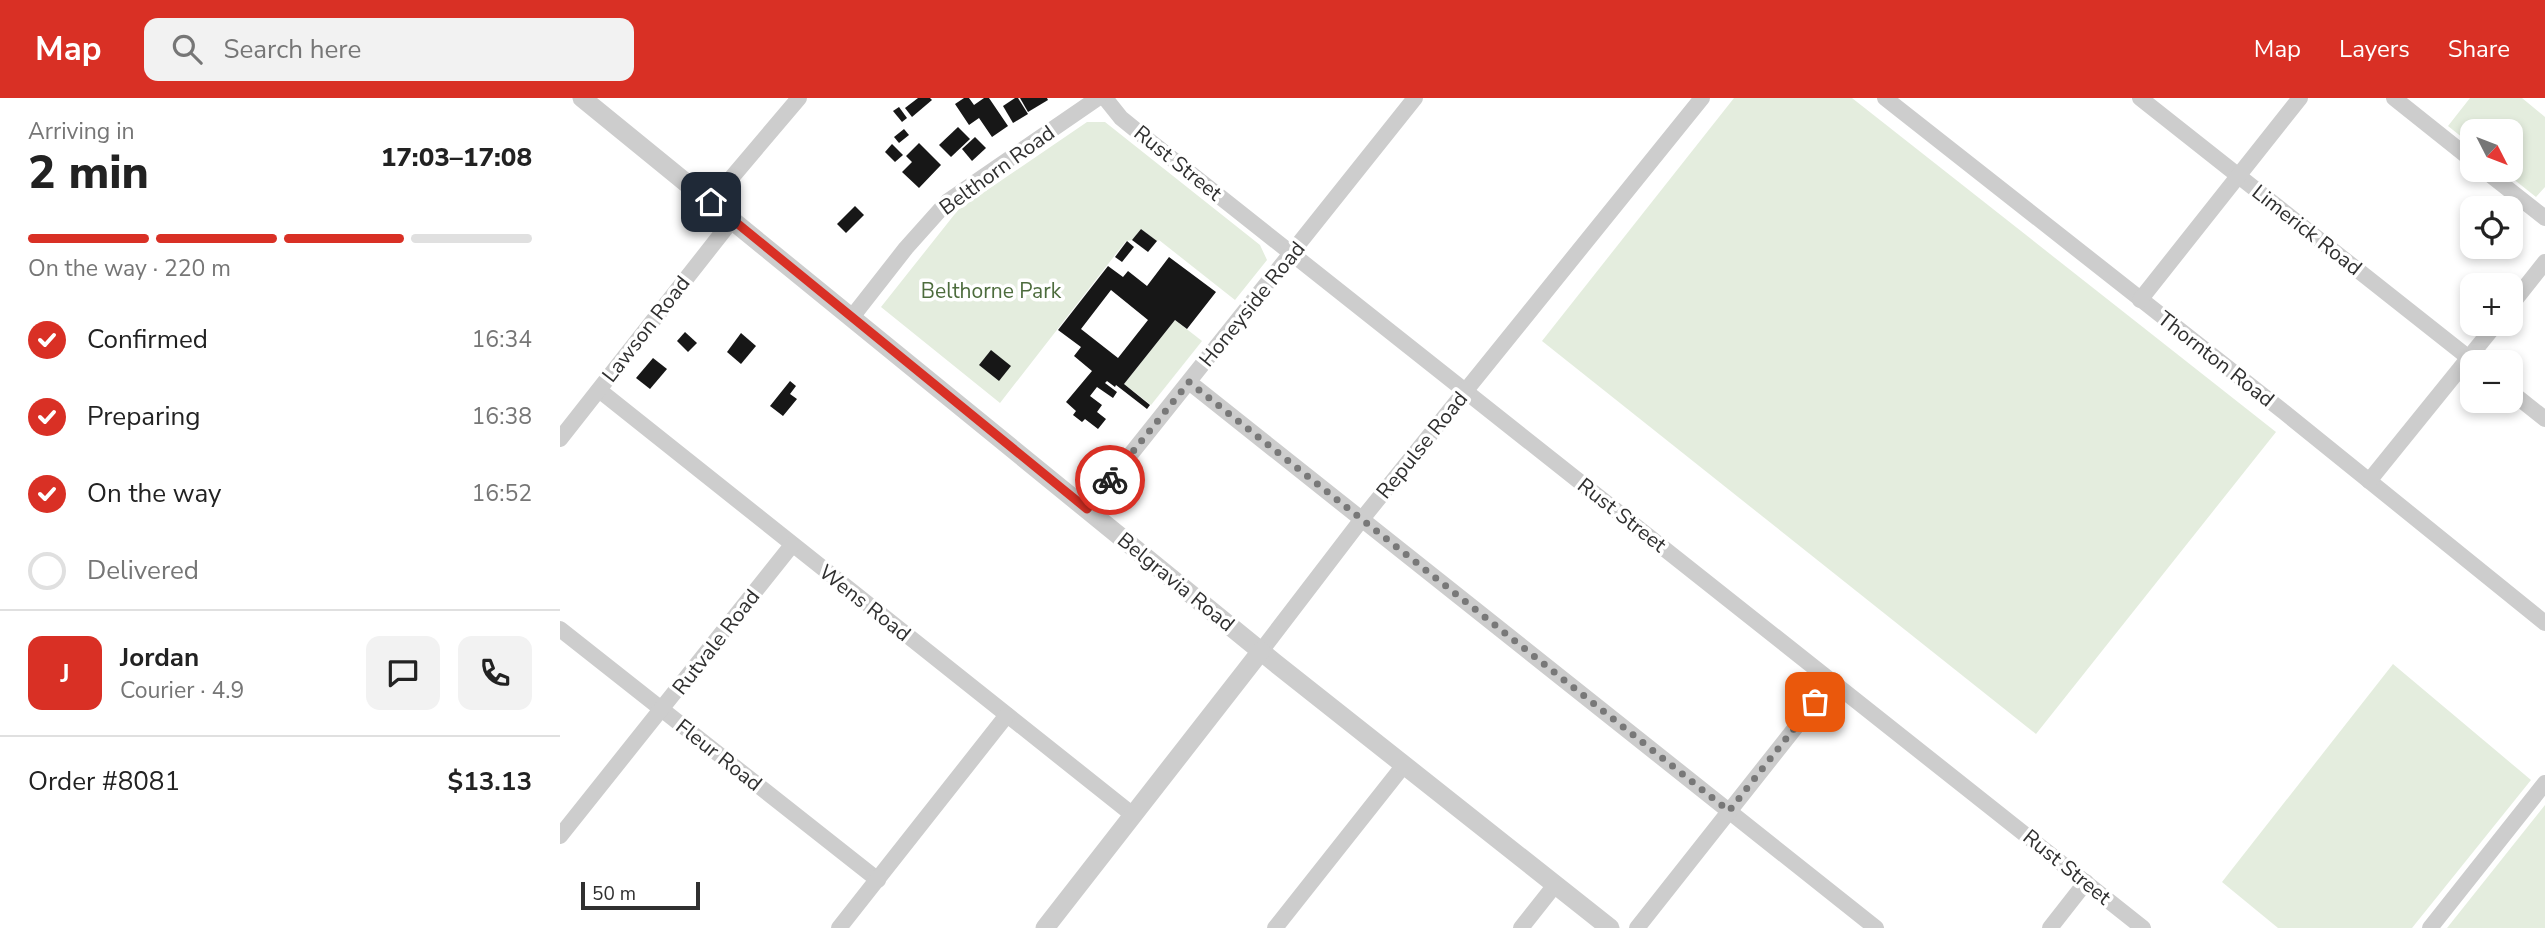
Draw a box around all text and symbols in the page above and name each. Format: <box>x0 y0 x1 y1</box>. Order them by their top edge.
search box <box>144 18 634 81</box>
text: Map <box>35 27 102 72</box>
icon: search <box>168 30 206 68</box>
text: Search here <box>224 32 361 67</box>
text: Map <box>2254 33 2301 65</box>
text: Layers <box>2339 33 2410 65</box>
text: Share <box>2448 33 2510 65</box>
text: Arriving in <box>28 116 135 147</box>
street label: Belthorn Road <box>934 119 1060 221</box>
street label: Rust Street <box>1128 119 1228 208</box>
north arrow <box>2460 119 2524 182</box>
map controls <box>2460 119 2523 413</box>
text: 17:03–17:08 <box>381 140 532 175</box>
text: 2 min <box>28 141 149 204</box>
pin <box>681 172 741 232</box>
street label: Limerick Road <box>2246 178 2368 282</box>
icon: home <box>692 183 730 221</box>
button: locate <box>2460 196 2523 259</box>
street label: Honeyside Road <box>1193 235 1311 373</box>
text: On the way · 220 m <box>28 253 231 284</box>
street label: Lawson Road <box>596 270 696 388</box>
button: + <box>2460 273 2523 336</box>
park label: Belthorne Park <box>921 277 1062 305</box>
street label: Thornton Road <box>2152 305 2280 413</box>
icon: check <box>28 321 66 359</box>
text: Confirmed <box>87 322 208 357</box>
text: 16:34 <box>472 324 532 355</box>
button: − <box>2460 350 2523 413</box>
street label: Repulse Road <box>1370 385 1474 505</box>
icon: check <box>28 398 66 436</box>
text: Preparing <box>87 399 200 434</box>
text: 16:38 <box>472 401 532 432</box>
courier <box>1075 445 1145 515</box>
icon: bike <box>1091 461 1129 499</box>
street label: Rust Street <box>1572 471 1673 559</box>
icon: check <box>28 475 66 513</box>
text: On the way <box>87 476 221 511</box>
text: 16:52 <box>472 478 532 509</box>
street label: Belgravia Road <box>1112 526 1240 638</box>
text: Delivered <box>87 553 199 588</box>
street label: Wens Road <box>813 558 917 648</box>
street label: Rutvale Road <box>666 584 766 700</box>
button: chat <box>366 636 440 710</box>
button: phone <box>458 636 532 710</box>
text: Jordan <box>120 640 199 675</box>
text: J <box>60 656 70 691</box>
pin <box>1785 672 1845 732</box>
text: Courier · 4.9 <box>120 675 244 706</box>
icon: bag <box>1796 683 1834 721</box>
street label: Fleur Road <box>670 712 768 798</box>
text: Order #8081 <box>28 764 180 799</box>
text: $13.13 <box>448 764 532 799</box>
street label: Rust Street <box>2017 823 2117 912</box>
scale bar <box>581 879 700 911</box>
text: 50 m <box>592 881 636 907</box>

